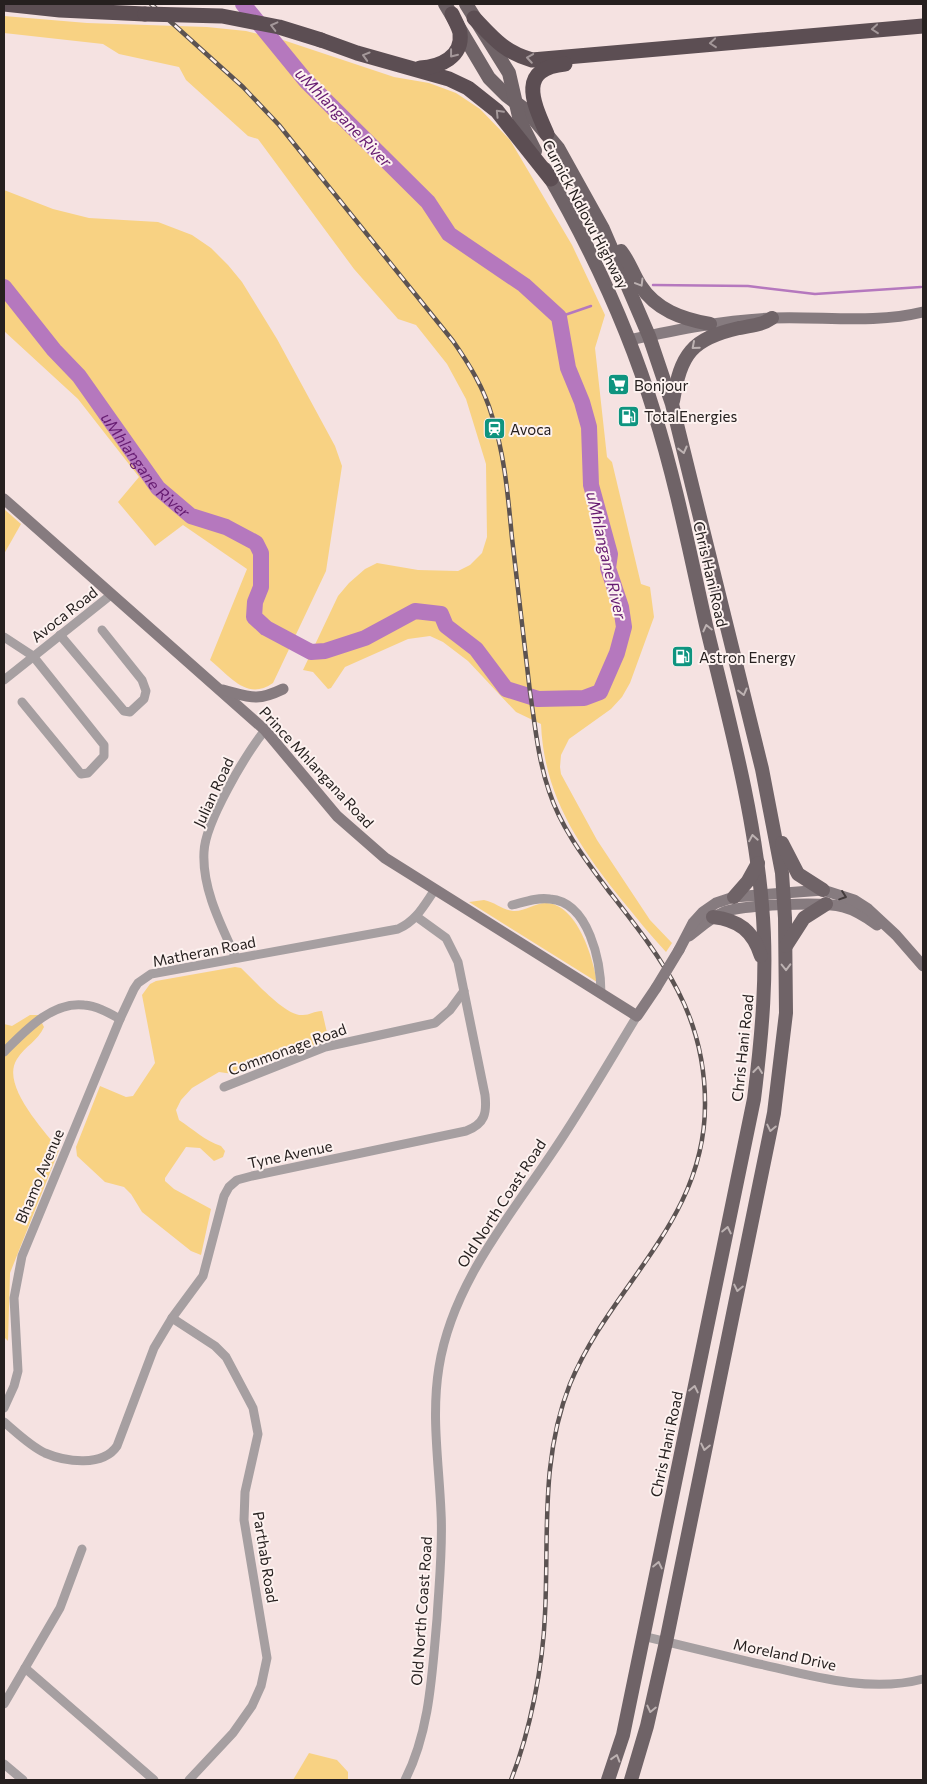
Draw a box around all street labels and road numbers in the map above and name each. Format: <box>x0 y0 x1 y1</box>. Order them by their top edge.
street label: Curnick Ndlovu Highway <box>539 137 633 292</box>
street label: Chris Hani Road <box>690 519 732 629</box>
street label: Avoca Road <box>27 582 101 646</box>
street label: Prince Mhlangana Road <box>256 703 378 831</box>
street label: Julian Road <box>189 754 237 830</box>
street label: Matheran Road <box>151 932 257 970</box>
street label: Chris Hani Road <box>727 993 757 1103</box>
street label: Commonage Road <box>225 1019 349 1079</box>
street label: Bhamo Avenue <box>11 1126 67 1226</box>
street label: Old North Coast Road <box>453 1135 549 1271</box>
street label: Tyne Avenue <box>246 1136 334 1172</box>
street label: Chris Hani Road <box>646 1389 686 1499</box>
street label: Parthab Road <box>250 1510 282 1604</box>
street label: Old North Coast Road <box>407 1536 435 1686</box>
street label: Moreland Drive <box>732 1634 838 1674</box>

